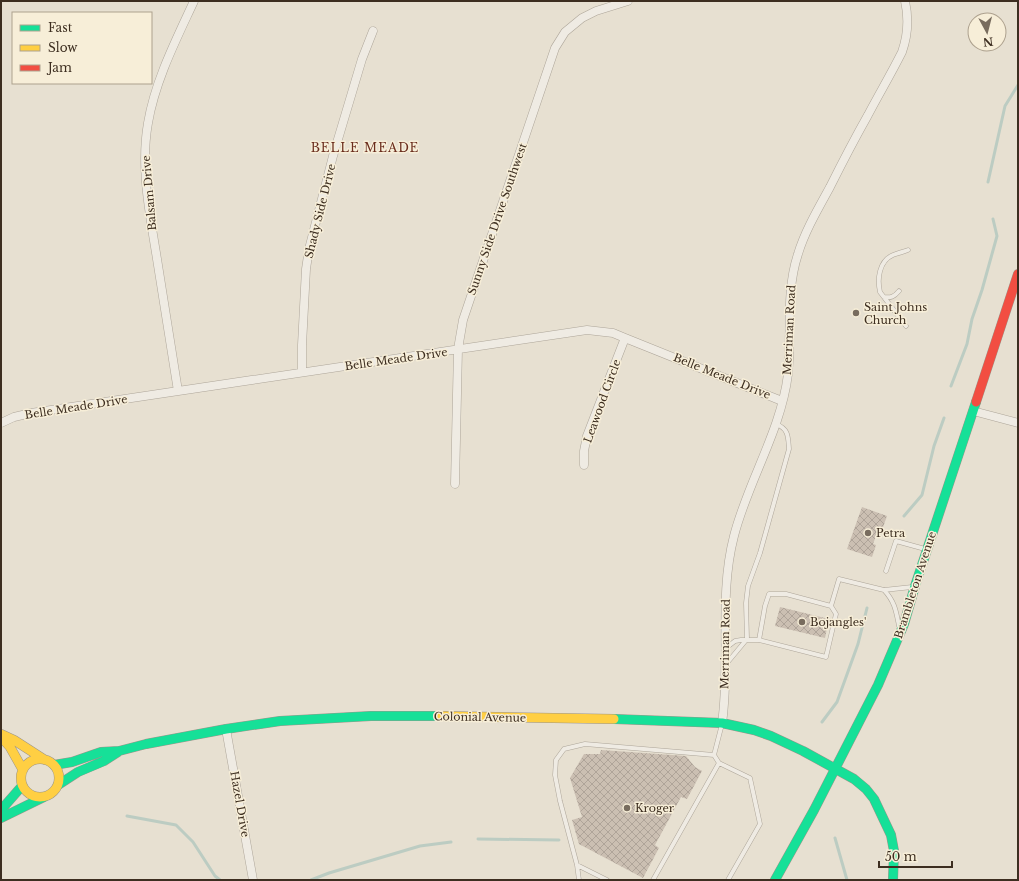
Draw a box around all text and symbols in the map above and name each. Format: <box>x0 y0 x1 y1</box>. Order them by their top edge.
legend <box>12 12 152 84</box>
north arrow <box>967 12 1007 52</box>
text: Fast <box>48 20 73 35</box>
text: N <box>982 34 994 50</box>
text: Slow <box>48 40 78 55</box>
text: Jam <box>46 60 72 75</box>
district label: BELLE MEADE <box>311 140 419 155</box>
street label: Sunny Side Drive Southwest <box>464 141 530 297</box>
street label: Balsam Drive <box>139 155 159 231</box>
street label: Shady Side Drive <box>301 162 339 260</box>
street label: Merriman Road <box>780 284 798 375</box>
place label: Saint Johns Church <box>864 300 927 327</box>
marker: Saint Johns Church <box>851 308 861 318</box>
street label: Belle Meade Drive <box>344 345 448 373</box>
street label: Belle Meade Drive <box>671 350 773 402</box>
street label: Leawood Circle <box>580 357 624 445</box>
street label: Belle Meade Drive <box>24 392 128 422</box>
place label: Petra <box>876 526 906 540</box>
marker: Petra <box>863 528 873 538</box>
street label: Brambleton Avenue <box>891 529 939 641</box>
street label: Merriman Road <box>717 598 733 689</box>
place label: Bojangles' <box>810 615 866 629</box>
marker: Bojangles' <box>797 617 807 627</box>
street label: Colonial Avenue <box>434 709 526 725</box>
street label: Hazel Drive <box>227 770 253 838</box>
place label: Kroger <box>635 801 675 815</box>
marker: Kroger <box>622 803 632 813</box>
scale bar <box>879 843 952 869</box>
text: 50 m <box>885 849 917 864</box>

